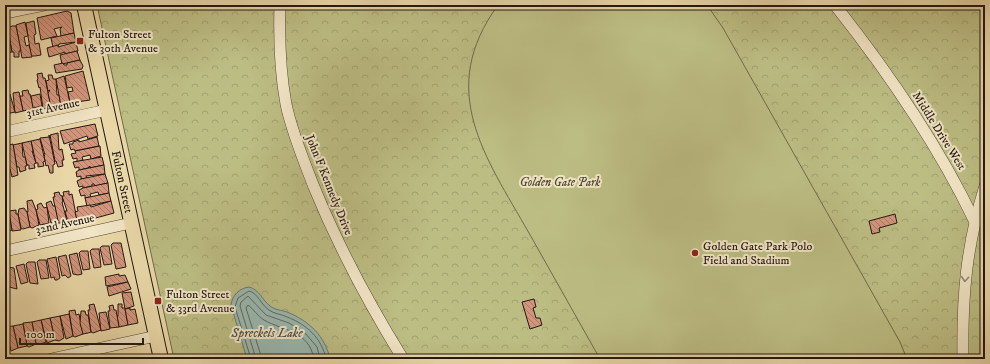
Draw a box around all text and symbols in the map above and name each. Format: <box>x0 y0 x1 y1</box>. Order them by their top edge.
place label: Fulton Street & 30th Avenue <box>88 27 158 56</box>
marker: Fulton Street & 30th Avenue <box>75 36 85 46</box>
street label: Middle Drive West <box>909 89 969 173</box>
street label: 31st Avenue <box>25 95 81 121</box>
street label: John F Kennedy Drive <box>302 132 356 237</box>
street label: Fulton Street <box>108 149 137 215</box>
park label: Golden Gate Park <box>520 175 600 190</box>
street label: 32nd Avenue <box>34 210 96 238</box>
place label: Golden Gate Park Polo Field and Stadium <box>703 239 813 268</box>
marker: Golden Gate Park Polo Field and Stadium <box>690 248 700 258</box>
one-way arrow <box>960 276 969 282</box>
place label: Fulton Street & 33rd Avenue <box>166 287 234 316</box>
marker: Fulton Street & 33rd Avenue <box>153 296 163 306</box>
scale bar <box>20 320 143 346</box>
water label: Spreckels Lake <box>230 325 303 341</box>
text: 100 m <box>26 327 55 342</box>

